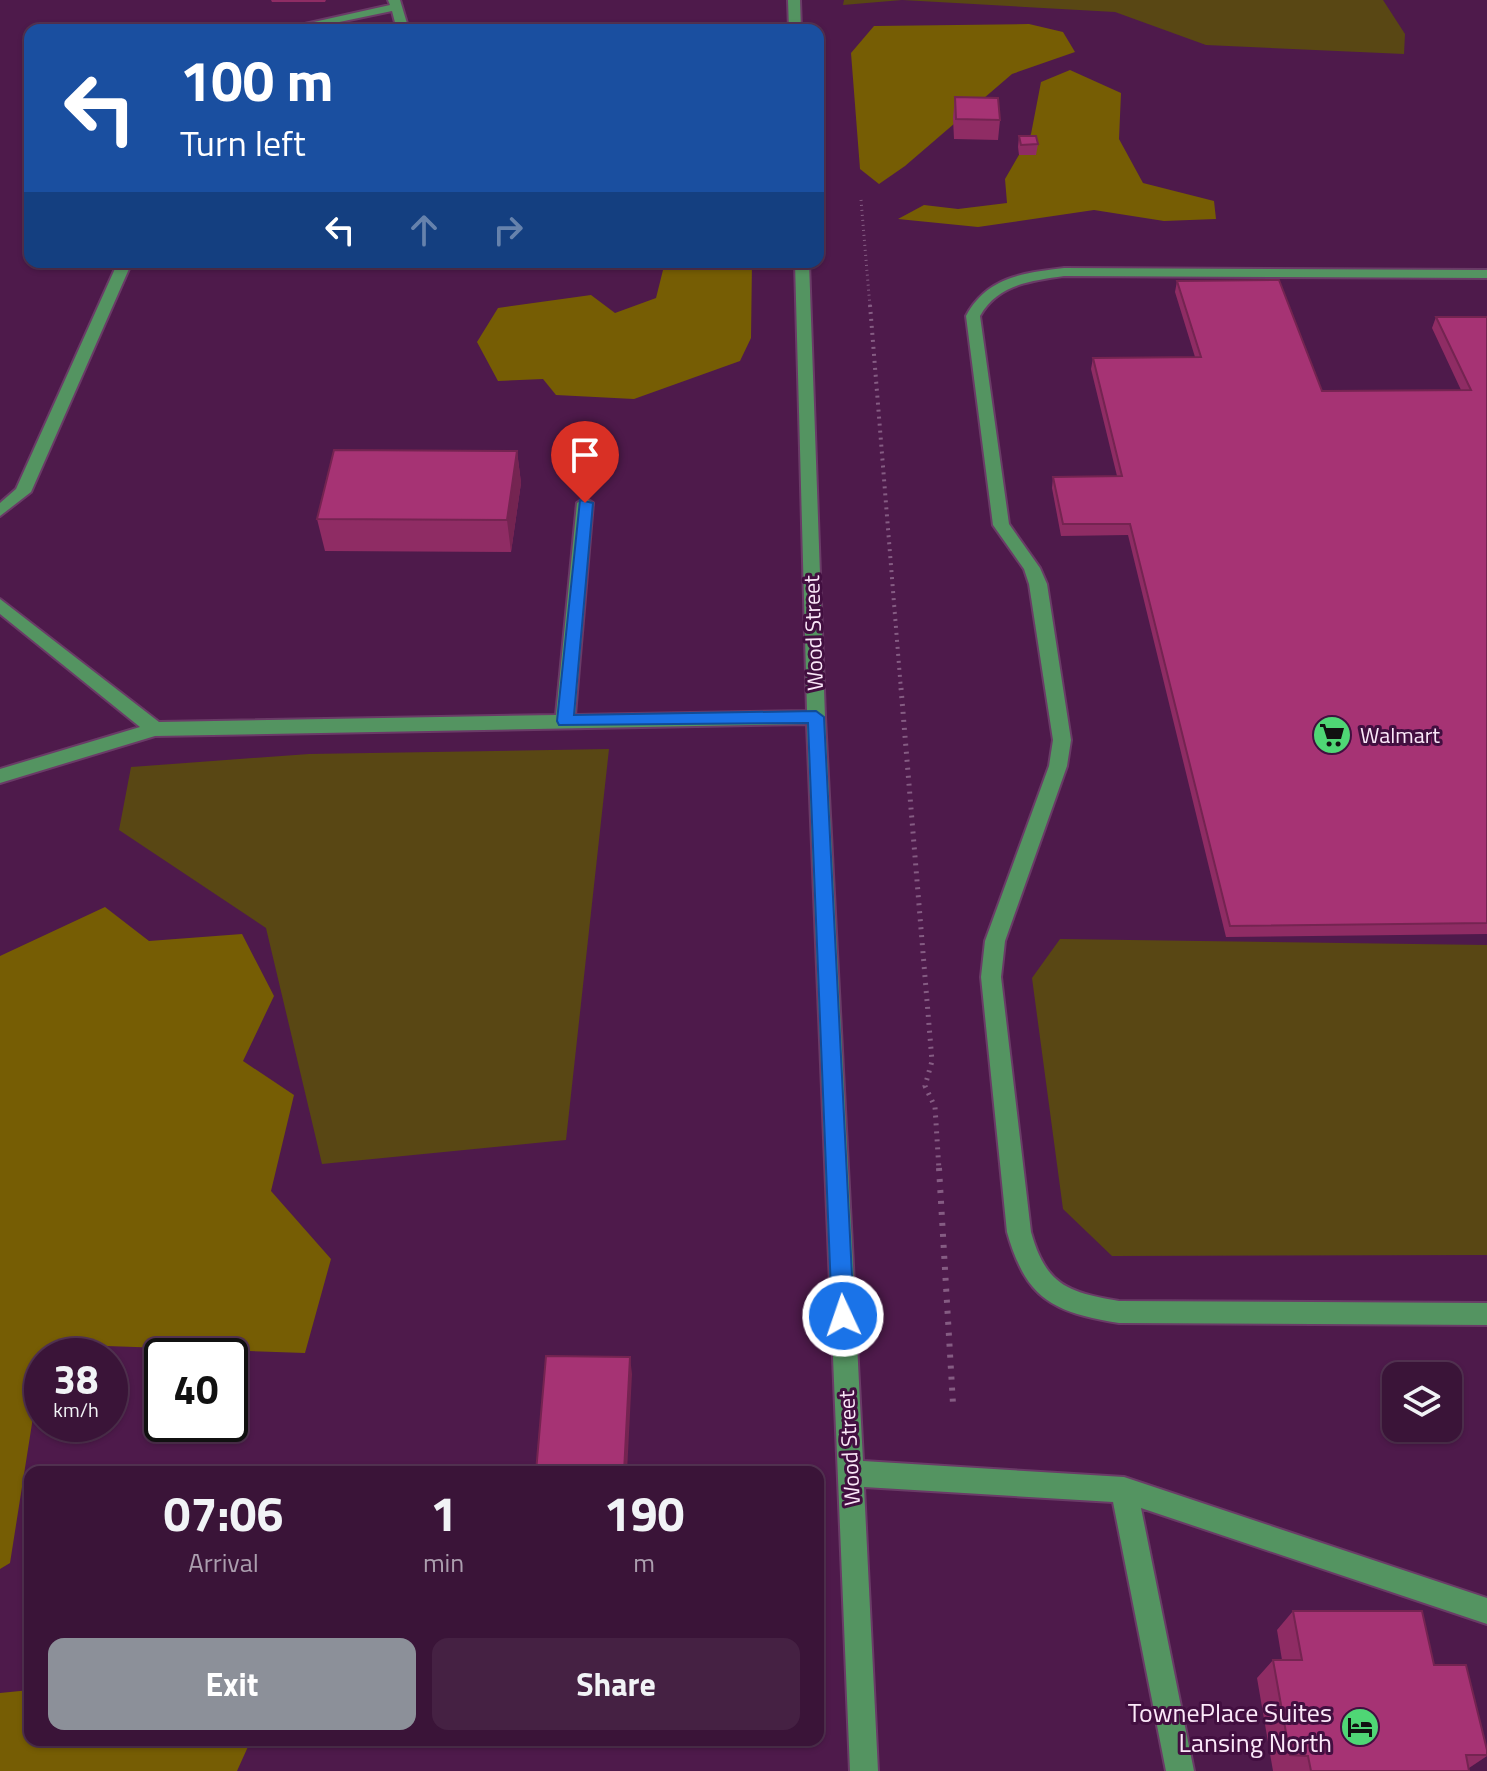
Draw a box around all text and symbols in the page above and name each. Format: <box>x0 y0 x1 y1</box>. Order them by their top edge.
text: 100 m <box>180 38 333 123</box>
icon: left <box>48 56 152 160</box>
text: Turn left <box>180 115 306 170</box>
icon: left <box>318 208 362 252</box>
icon: ahead <box>402 208 446 252</box>
icon: right <box>486 208 530 252</box>
pin <box>551 421 619 503</box>
icon: arrive <box>563 433 607 477</box>
street label: Wood Street <box>794 574 832 691</box>
supermarket icon: Walmart <box>1311 714 1353 756</box>
place label: Walmart <box>1360 718 1440 752</box>
position arrow <box>801 1274 885 1358</box>
speed limit sign: 40 <box>144 1338 248 1442</box>
text: 38 <box>54 1349 98 1410</box>
map controls <box>1382 1362 1462 1442</box>
button: layers <box>1382 1362 1462 1442</box>
street label: Wood Street <box>829 1389 869 1507</box>
text: km/h <box>53 1394 99 1425</box>
text: 07:06 <box>164 1477 283 1550</box>
text: 1 <box>430 1477 457 1550</box>
text: 190 <box>604 1477 684 1550</box>
text: Arrival <box>188 1543 259 1582</box>
text: min <box>423 1543 464 1582</box>
text: m <box>633 1543 655 1582</box>
button: Exit <box>48 1638 416 1730</box>
button: Share <box>432 1638 800 1730</box>
place label: TownePlace Suites Lansing North <box>1128 1693 1332 1762</box>
hotel icon: TownePlace Suites Lansing North <box>1339 1706 1381 1748</box>

